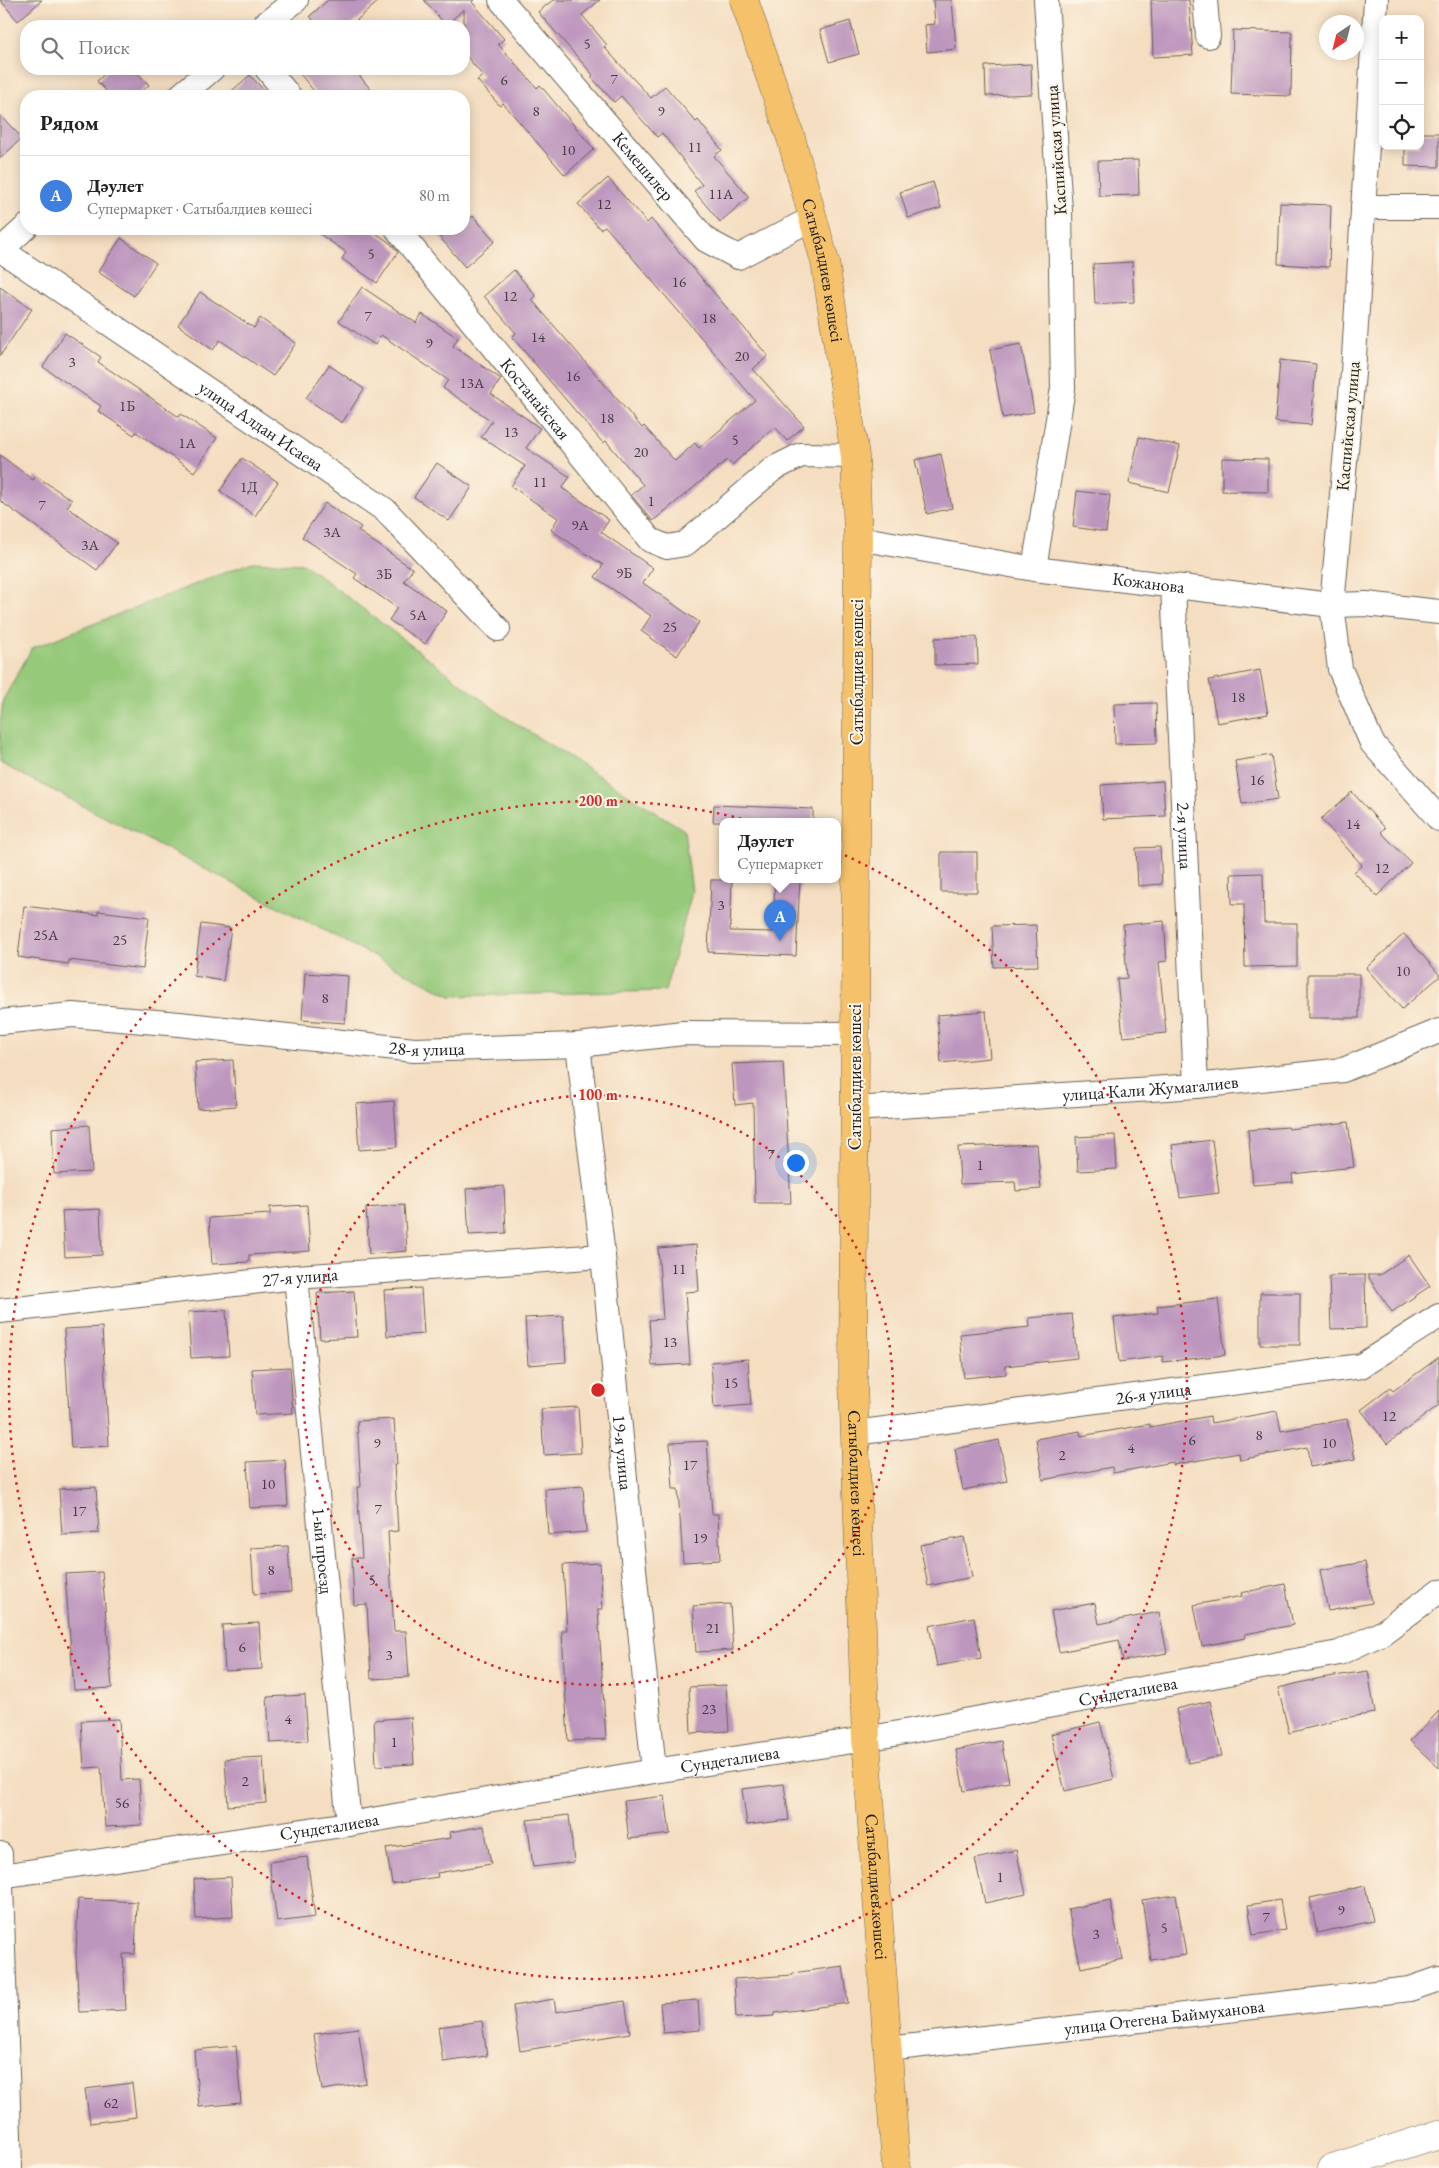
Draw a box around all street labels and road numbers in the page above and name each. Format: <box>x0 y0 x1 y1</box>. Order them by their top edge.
street label: Каспийская улица <box>1039 83 1072 216</box>
street label: Кемешилер <box>608 127 680 206</box>
street label: Сатыбалдиев көшесі <box>797 195 849 344</box>
street label: Костанайская <box>495 353 576 444</box>
street label: Каспийская улица <box>1330 359 1365 492</box>
street label: улица Алдан Исаева <box>194 375 329 476</box>
street label: Кожанова <box>1111 567 1187 598</box>
street label: Сатыбалдиев көшесі <box>845 598 868 745</box>
street label: 2-я улица <box>1172 802 1198 871</box>
street label: Сатыбалдиев көшесі <box>843 1003 866 1150</box>
street label: 28-я улица <box>388 1035 466 1061</box>
street label: улица Кали Жумагалиев <box>1062 1069 1240 1106</box>
street label: 27-я улица <box>261 1262 339 1292</box>
street label: 26-я улица <box>1114 1377 1193 1409</box>
street label: Сатыбалдиев көшесі <box>843 1410 871 1557</box>
street label: 19-я улица <box>608 1414 638 1492</box>
street label: 1-ый проезд <box>307 1506 339 1595</box>
street label: Сундеталиева <box>1077 1670 1180 1711</box>
street label: Сундеталиева <box>679 1740 782 1778</box>
street label: Сундеталиева <box>278 1807 381 1845</box>
street label: Сатыбалдиев көшесі <box>860 1813 893 1961</box>
street label: улица Отегена Баймуханова <box>1063 1994 1266 2040</box>

